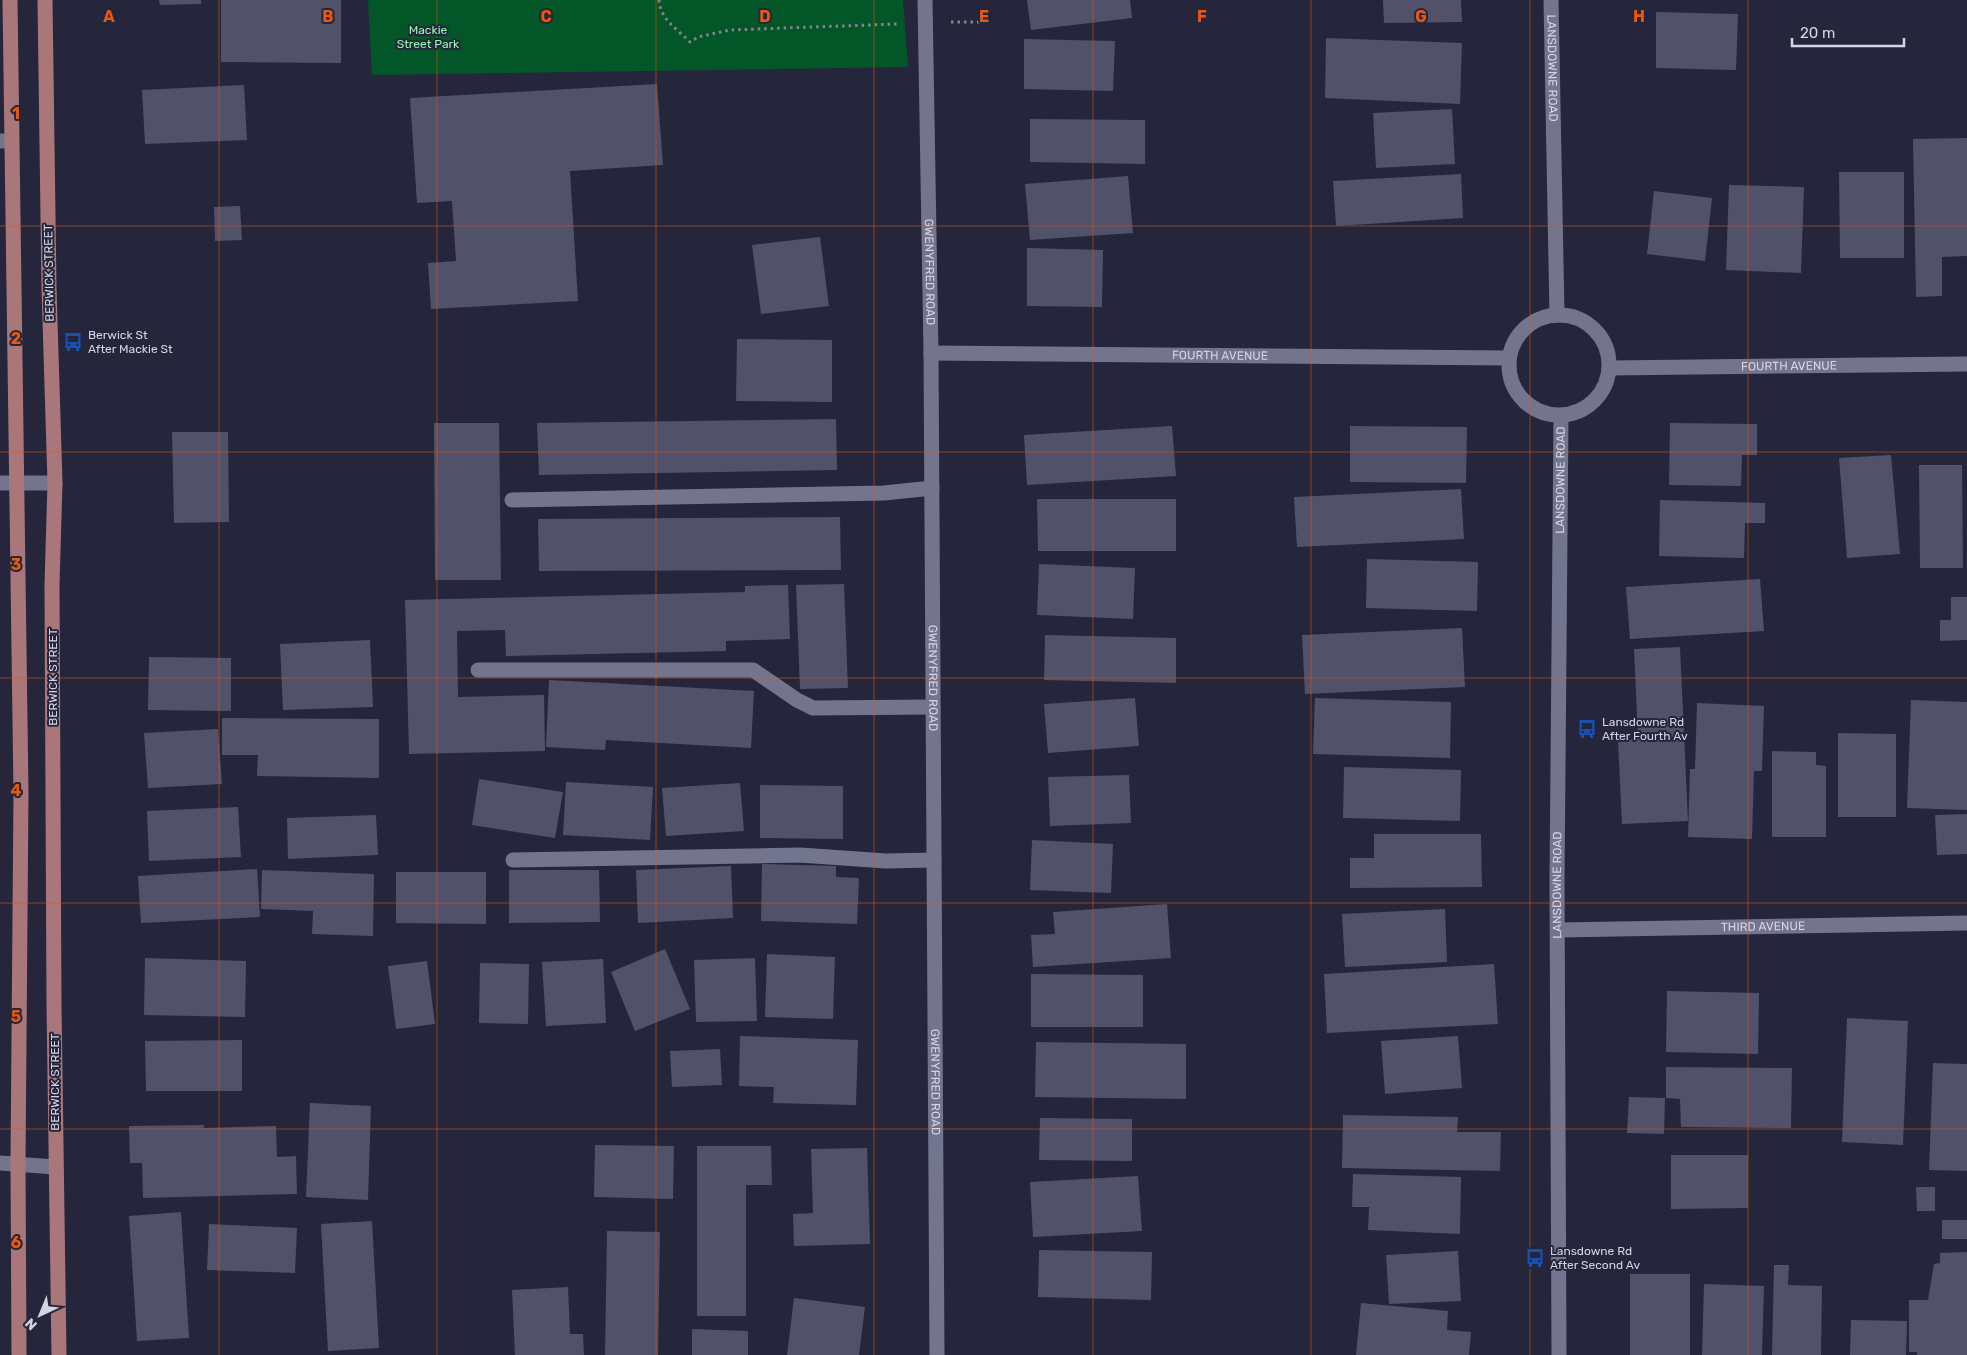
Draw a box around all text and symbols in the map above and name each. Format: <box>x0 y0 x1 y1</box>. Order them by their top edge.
text: A <box>103 7 115 26</box>
text: B <box>322 7 334 26</box>
text: C <box>540 7 552 26</box>
text: D <box>759 7 771 26</box>
text: E <box>979 7 989 26</box>
text: F <box>1197 7 1207 26</box>
text: G <box>1415 7 1427 26</box>
text: H <box>1633 7 1645 26</box>
street label: LANSDOWNE ROAD <box>1544 14 1560 122</box>
scale bar <box>1792 15 1904 47</box>
park label: Mackie Street Park <box>397 23 460 51</box>
text: 20 m <box>1800 24 1835 42</box>
text: 1 <box>12 104 20 123</box>
street label: GWENYFRED ROAD <box>922 219 938 325</box>
street label: BERWICK STREET <box>41 224 57 322</box>
place label: Berwick St After Mackie St <box>88 328 173 356</box>
text: 2 <box>11 329 21 348</box>
bus stop icon: Berwick St After Mackie St <box>62 331 84 353</box>
street label: FOURTH AVENUE <box>1172 348 1268 363</box>
street label: FOURTH AVENUE <box>1741 358 1837 374</box>
street label: LANSDOWNE ROAD <box>1553 426 1568 534</box>
text: 3 <box>11 555 21 574</box>
street label: GWENYFRED ROAD <box>926 625 940 731</box>
street label: BERWICK STREET <box>46 628 60 726</box>
place label: Lansdowne Rd After Fourth Av <box>1602 715 1688 743</box>
bus stop icon: Lansdowne Rd After Fourth Av <box>1576 718 1598 740</box>
text: 4 <box>11 781 22 800</box>
street label: LANSDOWNE ROAD <box>1550 831 1564 939</box>
street label: THIRD AVENUE <box>1721 919 1805 934</box>
text: 5 <box>11 1007 21 1026</box>
street label: GWENYFRED ROAD <box>928 1029 943 1135</box>
street label: BERWICK STREET <box>48 1033 62 1131</box>
text: 6 <box>11 1233 21 1252</box>
place label: Lansdowne Rd After Second Av <box>1550 1244 1640 1272</box>
bus stop icon: Lansdowne Rd After Second Av <box>1524 1247 1546 1269</box>
north arrow <box>15 1290 65 1340</box>
text: N <box>22 1314 41 1334</box>

